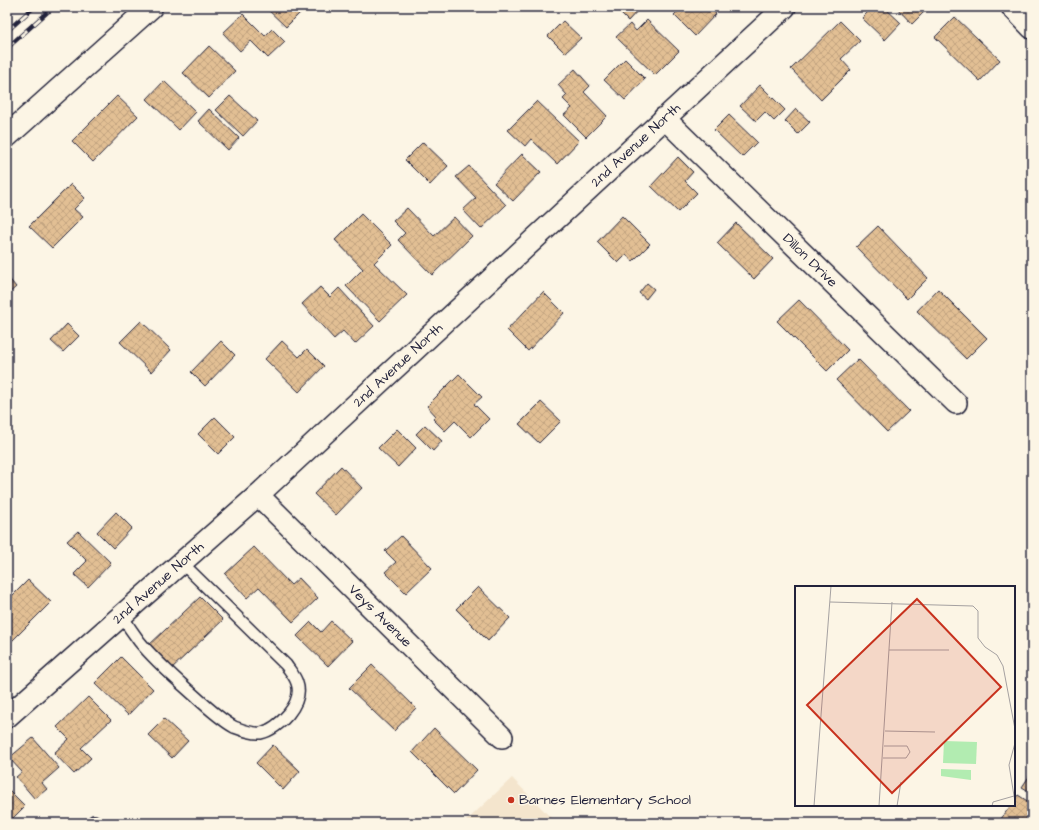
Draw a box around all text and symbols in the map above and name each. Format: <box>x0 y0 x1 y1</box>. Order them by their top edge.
street label: 2nd Avenue North <box>586 98 685 192</box>
street label: Dillon Drive <box>778 229 842 292</box>
street label: 2nd Avenue North <box>349 319 447 412</box>
street label: 2nd Avenue North <box>108 537 208 629</box>
street label: Veys Avenue <box>344 580 417 652</box>
inset map <box>795 586 1015 806</box>
place label: Barnes Elementary School <box>519 790 691 810</box>
marker: Barnes Elementary School <box>506 795 516 805</box>

